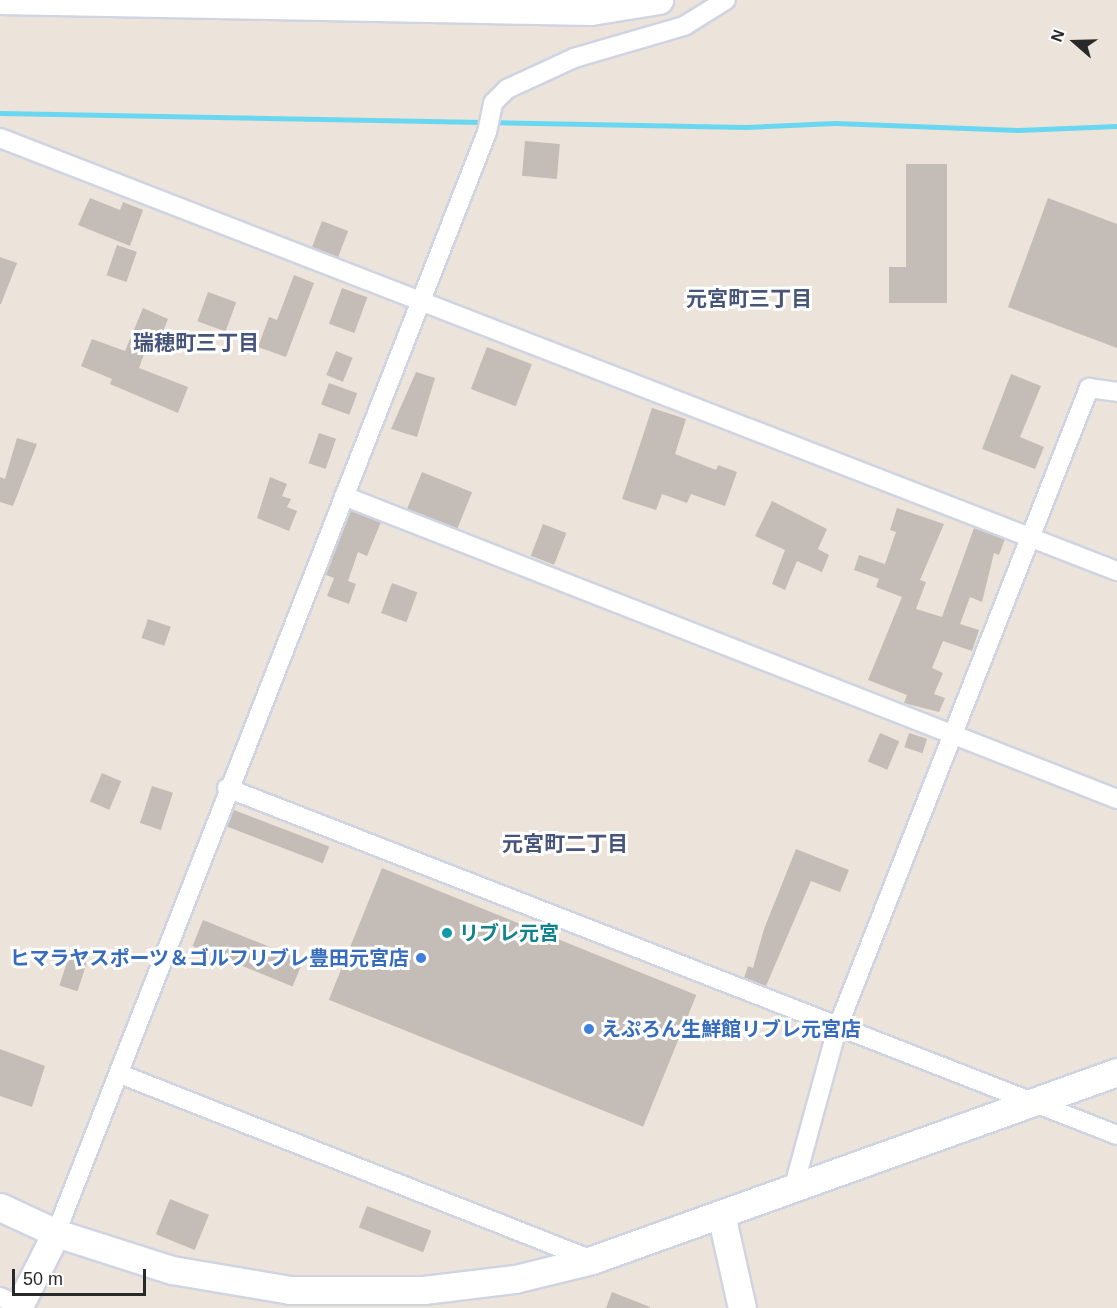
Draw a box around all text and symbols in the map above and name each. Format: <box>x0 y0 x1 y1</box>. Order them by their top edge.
north arrow <box>1045 12 1105 72</box>
text: N <box>1048 27 1068 44</box>
district label: 元宮町三丁目 <box>686 286 812 312</box>
district label: 瑞穂町三丁目 <box>133 330 259 356</box>
district label: 元宮町二丁目 <box>502 831 628 857</box>
place label: リブレ元宮 <box>459 921 559 945</box>
marker: リブレ元宮 <box>440 926 454 940</box>
place label: ヒマラヤスポーツ＆ゴルフリブレ豊田元宮店 <box>9 946 409 970</box>
marker: ヒマラヤスポーツ＆ゴルフリブレ豊田元宮店 <box>414 951 428 965</box>
place label: えぷろん生鮮館リブレ元宮店 <box>601 1017 861 1041</box>
marker: えぷろん生鮮館リブレ元宮店 <box>582 1022 596 1036</box>
scale bar <box>15 1257 148 1295</box>
text: 50 m <box>23 1269 63 1289</box>

